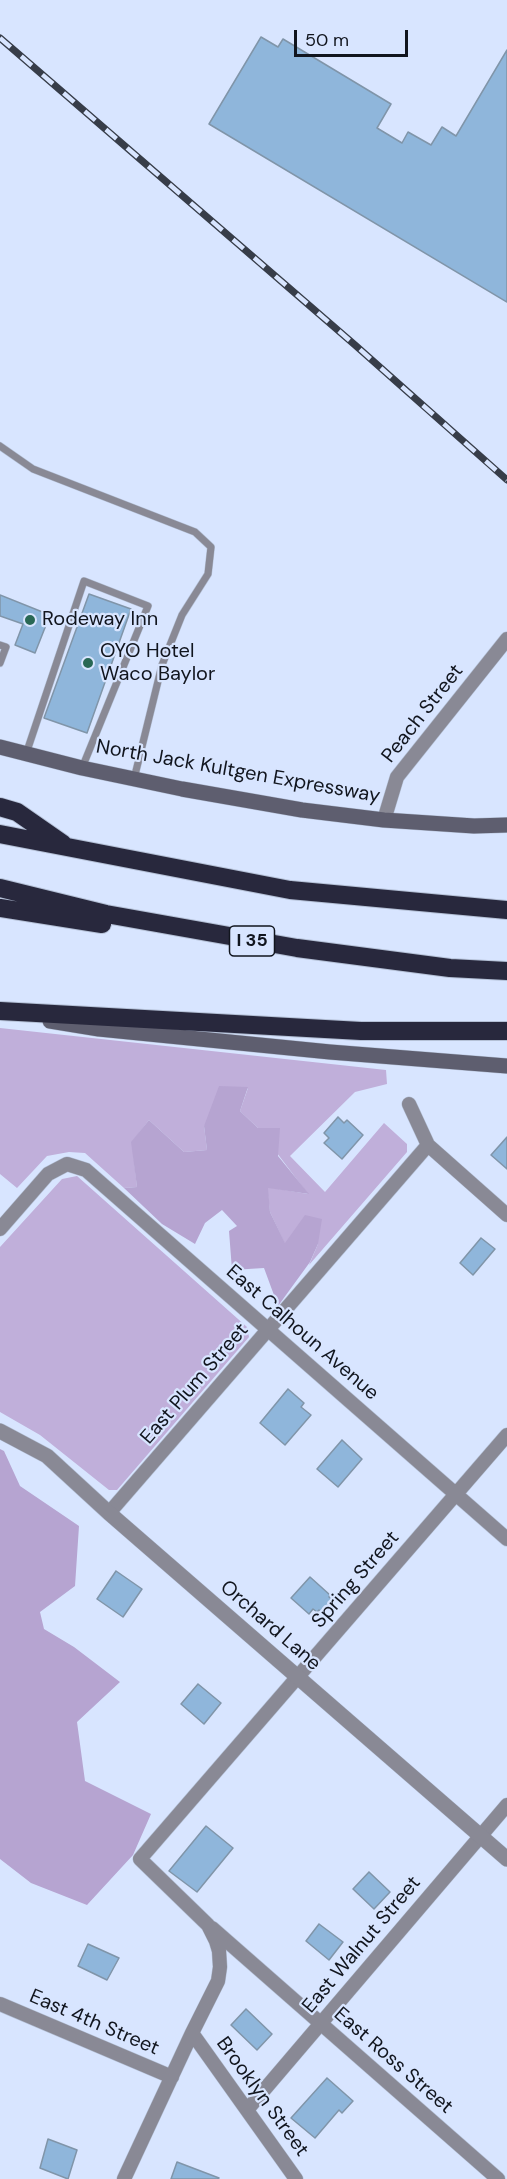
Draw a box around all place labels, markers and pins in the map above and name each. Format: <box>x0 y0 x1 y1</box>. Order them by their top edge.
place label: Rodeway Inn <box>42 608 158 632</box>
marker: Rodeway Inn <box>23 613 37 627</box>
place label: OYO Hotel Waco Baylor <box>100 640 215 687</box>
marker: OYO Hotel Waco Baylor <box>81 656 95 670</box>

